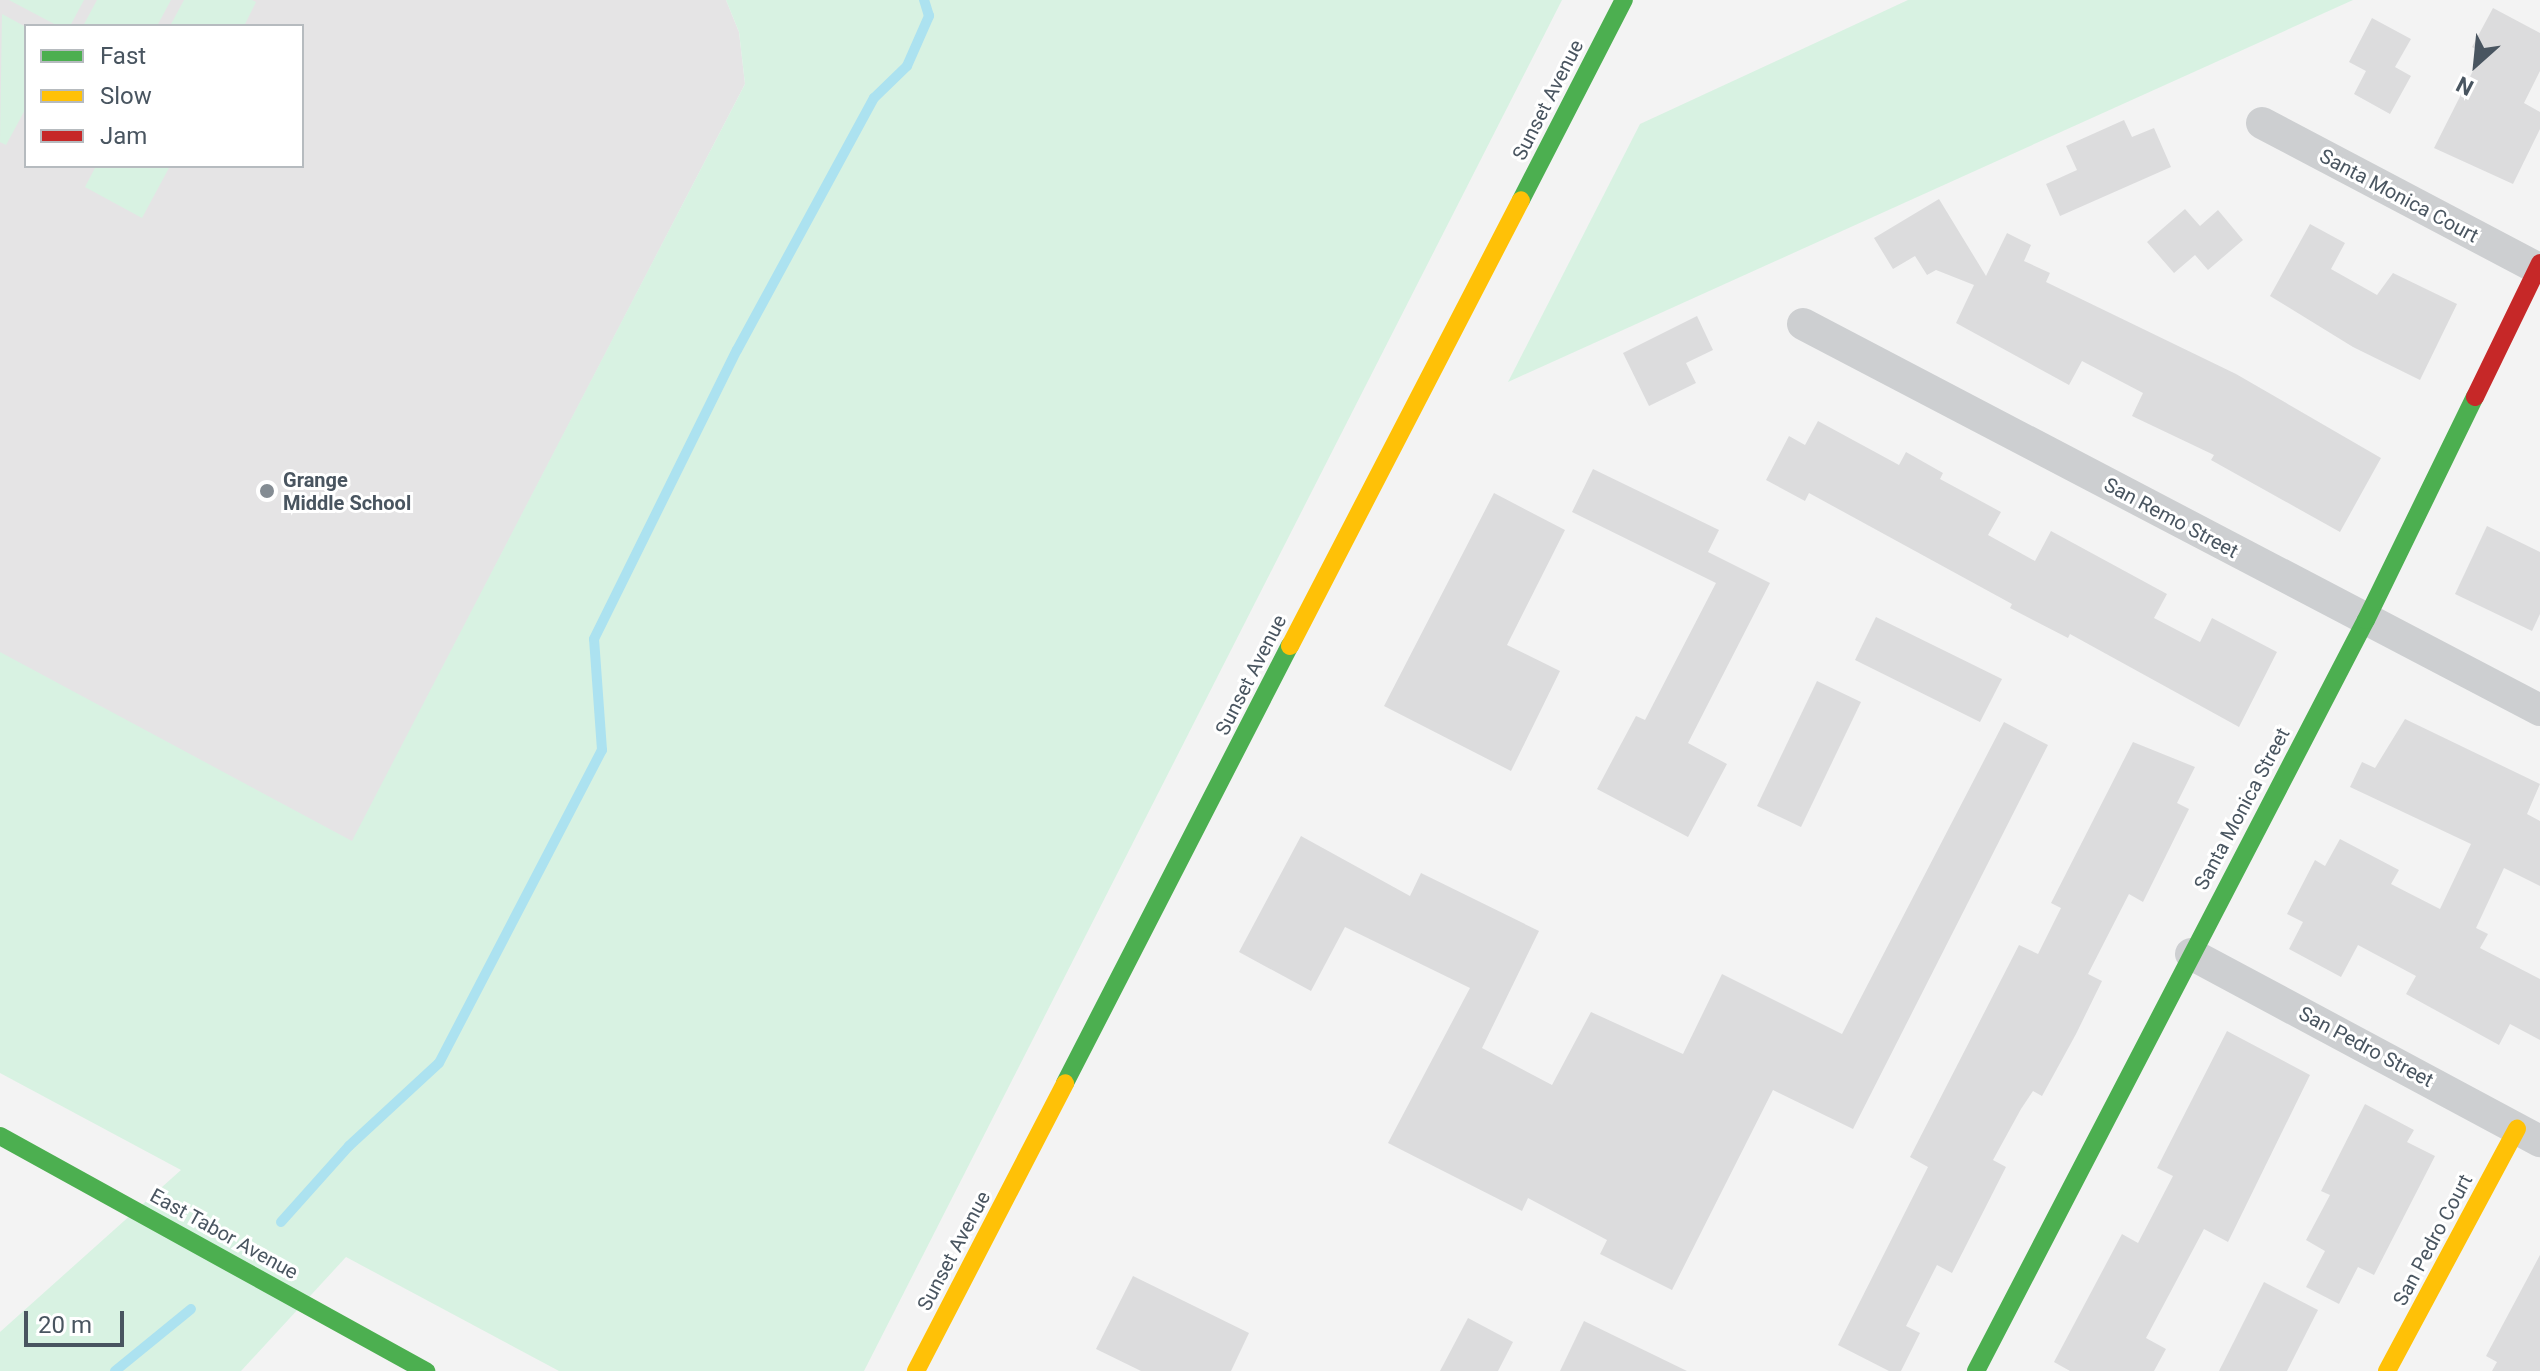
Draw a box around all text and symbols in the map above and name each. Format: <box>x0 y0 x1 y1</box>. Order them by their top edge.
legend <box>24 24 304 168</box>
north arrow <box>2436 24 2516 104</box>
street label: Sunset Avenue <box>1507 36 1589 164</box>
text: Fast <box>100 42 146 70</box>
text: N <box>2452 71 2477 100</box>
text: Slow <box>100 82 152 110</box>
text: Jam <box>100 122 147 150</box>
street label: Santa Monica Court <box>2315 144 2483 248</box>
place label: Grange Middle School <box>283 468 411 515</box>
street label: San Remo Street <box>2100 473 2242 563</box>
marker: Grange Middle School <box>258 482 276 500</box>
street label: Sunset Avenue <box>1210 611 1292 739</box>
street label: Santa Monica Street <box>2189 724 2295 894</box>
street label: San Pedro Street <box>2295 1001 2437 1093</box>
street label: San Pedro Court <box>2388 1170 2478 1310</box>
street label: East Tabor Avenue <box>146 1183 302 1285</box>
street label: Sunset Avenue <box>912 1187 996 1315</box>
scale bar <box>28 1295 128 1345</box>
text: 20 m <box>38 1311 92 1339</box>

